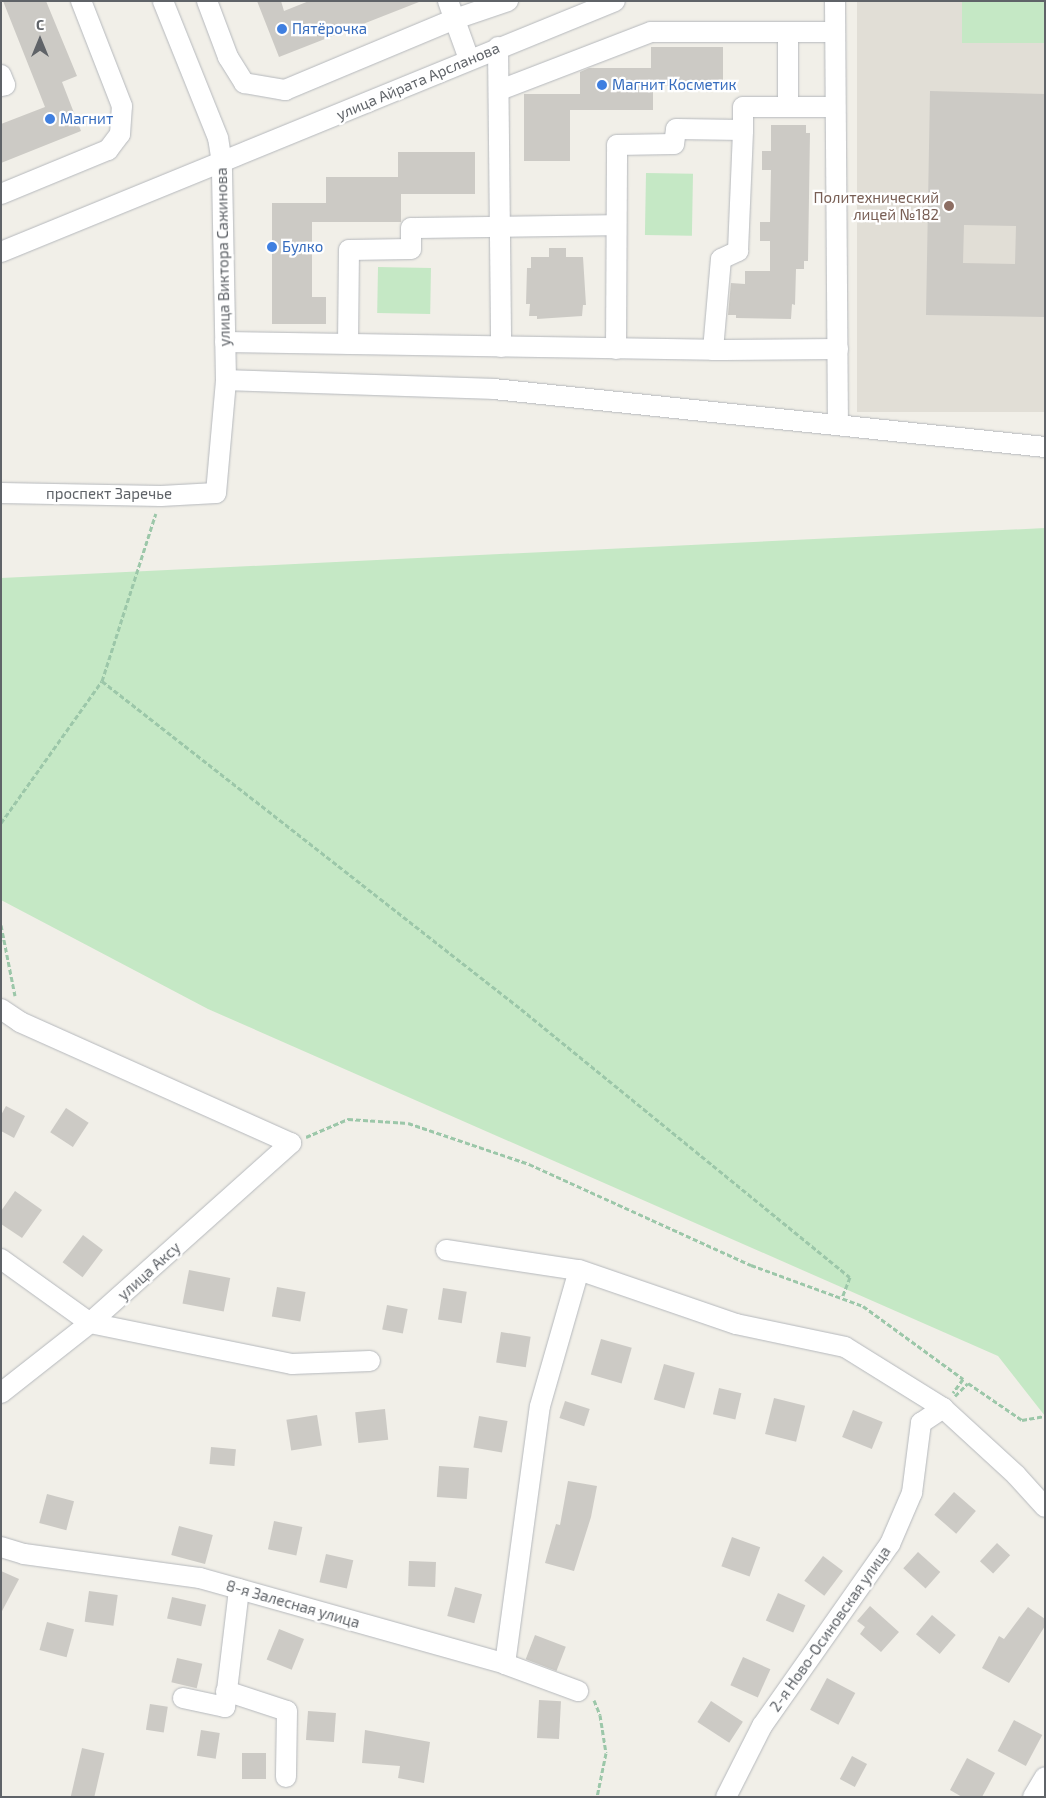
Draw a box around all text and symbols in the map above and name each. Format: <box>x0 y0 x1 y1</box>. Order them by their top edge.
north arrow <box>15 15 65 65</box>
text: С <box>36 16 44 33</box>
place label: Пятёрочка <box>292 20 367 38</box>
marker: Пятёрочка <box>276 23 288 35</box>
street label: улица Айрата Арсланова <box>334 38 502 124</box>
place label: Магнит Косметик <box>612 76 737 94</box>
marker: Магнит Косметик <box>596 79 608 91</box>
place label: Магнит <box>60 110 113 128</box>
marker: Магнит <box>44 113 56 125</box>
street label: улица Виктора Сажинова <box>212 167 234 347</box>
place label: Политехнический лицей №182 <box>814 188 939 223</box>
marker: Политехнический лицей №182 <box>943 200 955 212</box>
place label: Булко <box>282 238 323 256</box>
marker: Булко <box>266 241 278 253</box>
street label: проспект Заречье <box>46 485 172 503</box>
street label: улица Аксу <box>114 1238 184 1304</box>
street label: 2-я Ново-Осиновская улица <box>766 1543 894 1715</box>
street label: 8-я Залесная улица <box>224 1576 362 1632</box>

